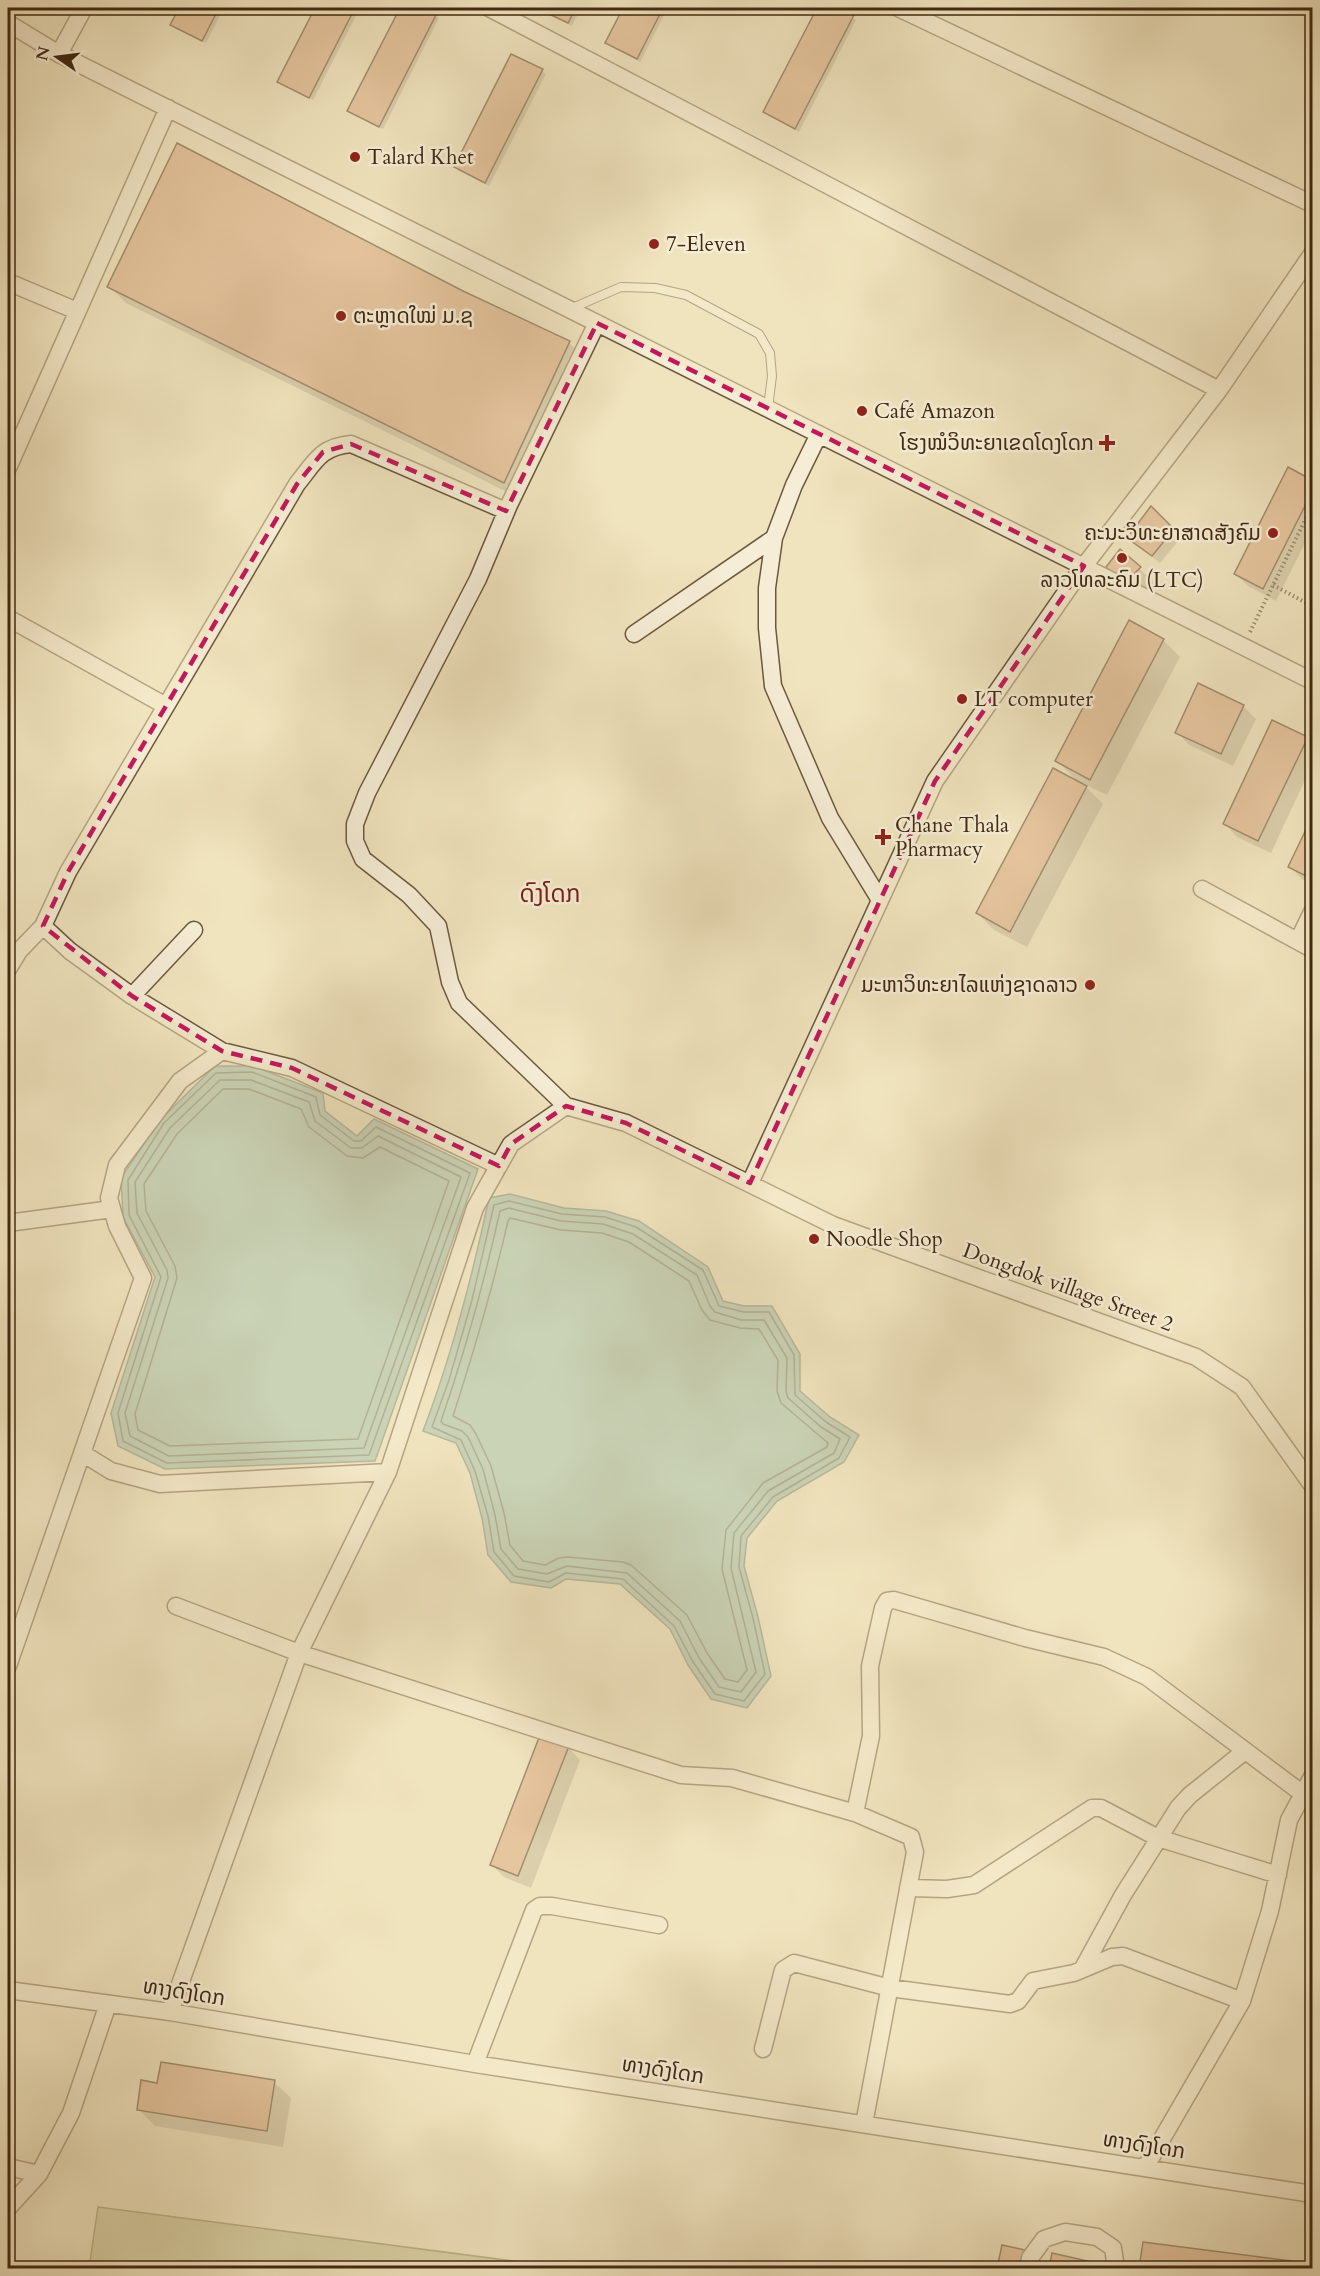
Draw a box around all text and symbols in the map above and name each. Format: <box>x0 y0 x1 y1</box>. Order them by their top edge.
north arrow <box>27 27 87 87</box>
text: N <box>31 44 56 63</box>
place label: Talard Khet <box>367 143 474 172</box>
marker: Talard Khet <box>348 150 362 164</box>
place label: 7-Eleven <box>666 230 746 259</box>
marker: 7-Eleven <box>647 237 661 251</box>
place label: ຕະຫຼາດໃໝ່ ມ.ຊ <box>353 302 473 331</box>
marker: ຕະຫຼາດໃໝ່ ມ.ຊ <box>334 309 348 323</box>
place label: Café Amazon <box>874 397 995 426</box>
marker: Café Amazon <box>855 404 869 418</box>
place label: ໂຮງໝໍວິທະຍາເຂດໂດງໂດກ <box>899 429 1094 458</box>
marker: ໂຮງໝໍວິທະຍາເຂດໂດງໂດກ <box>1098 434 1116 452</box>
place label: ຄະນະວິທະຍາສາດສັງຄົມ <box>1084 519 1261 548</box>
marker: ຄະນະວິທະຍາສາດສັງຄົມ <box>1266 526 1280 540</box>
marker: ລາວໂທລະຄົມ (LTC) <box>1115 551 1129 565</box>
place label: ລາວໂທລະຄົມ (LTC) <box>1040 566 1204 595</box>
place label: LT computer <box>974 685 1093 714</box>
marker: LT computer <box>955 692 969 706</box>
place label: Chane Thala Pharmacy <box>895 811 1009 864</box>
marker: Chane Thala Pharmacy <box>876 830 890 844</box>
district label: ດົງໂດກ <box>520 878 580 911</box>
place label: ມະຫາວິທະຍາໄລແຫ່ງຊາດລາວ <box>861 971 1078 1000</box>
marker: ມະຫາວິທະຍາໄລແຫ່ງຊາດລາວ <box>1083 978 1097 992</box>
place label: Noodle Shop <box>826 1225 943 1254</box>
marker: Noodle Shop <box>807 1232 821 1246</box>
street label: Dongdok village Street 2 <box>959 1236 1177 1339</box>
street label: ທາງດົງໂດກ <box>141 1972 227 2013</box>
street label: ທາງດົງໂດກ <box>620 2050 706 2091</box>
street label: ທາງດົງໂດກ <box>1101 2125 1187 2166</box>

